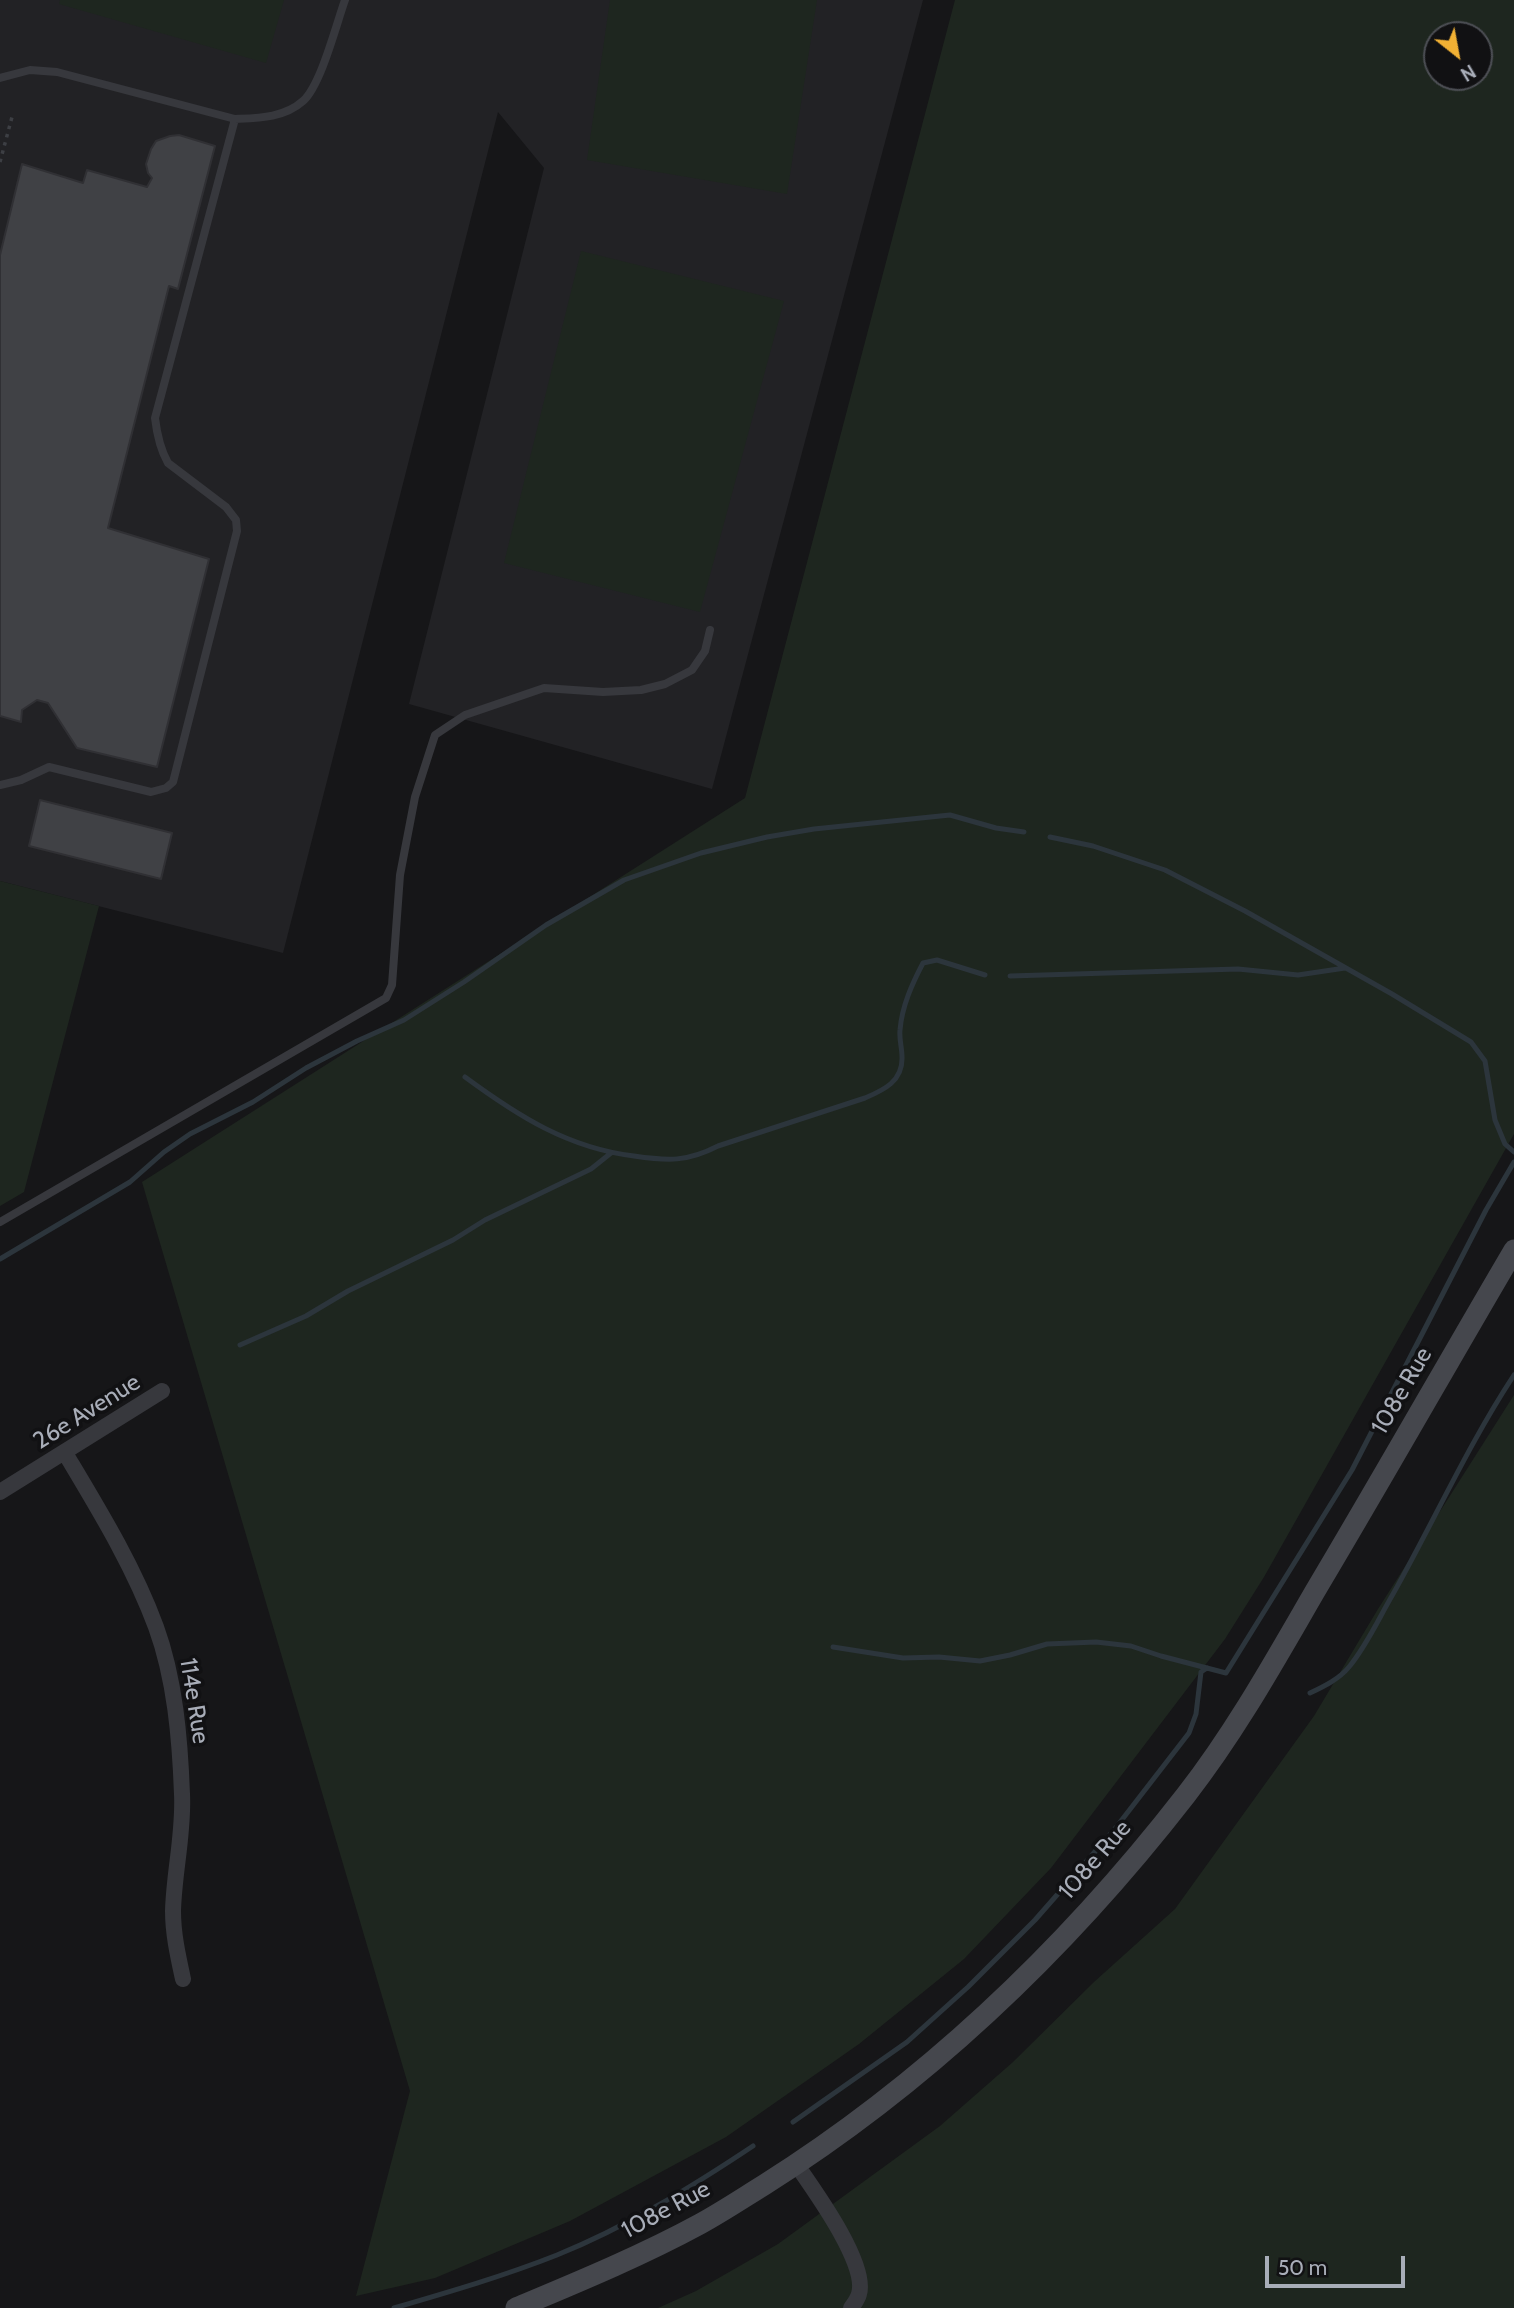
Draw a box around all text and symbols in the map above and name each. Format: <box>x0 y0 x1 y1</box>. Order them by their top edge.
north arrow <box>1423 21 1493 91</box>
text: N <box>1456 59 1480 86</box>
street label: 108e Rue <box>1366 1342 1438 1440</box>
street label: 26e Avenue <box>28 1368 146 1456</box>
street label: 114e Rue <box>173 1656 215 1746</box>
street label: 108e Rue <box>1053 1814 1137 1906</box>
street label: 108e Rue <box>617 2175 715 2245</box>
scale bar <box>1269 2242 1409 2286</box>
text: 50 m <box>1278 2255 1327 2280</box>

